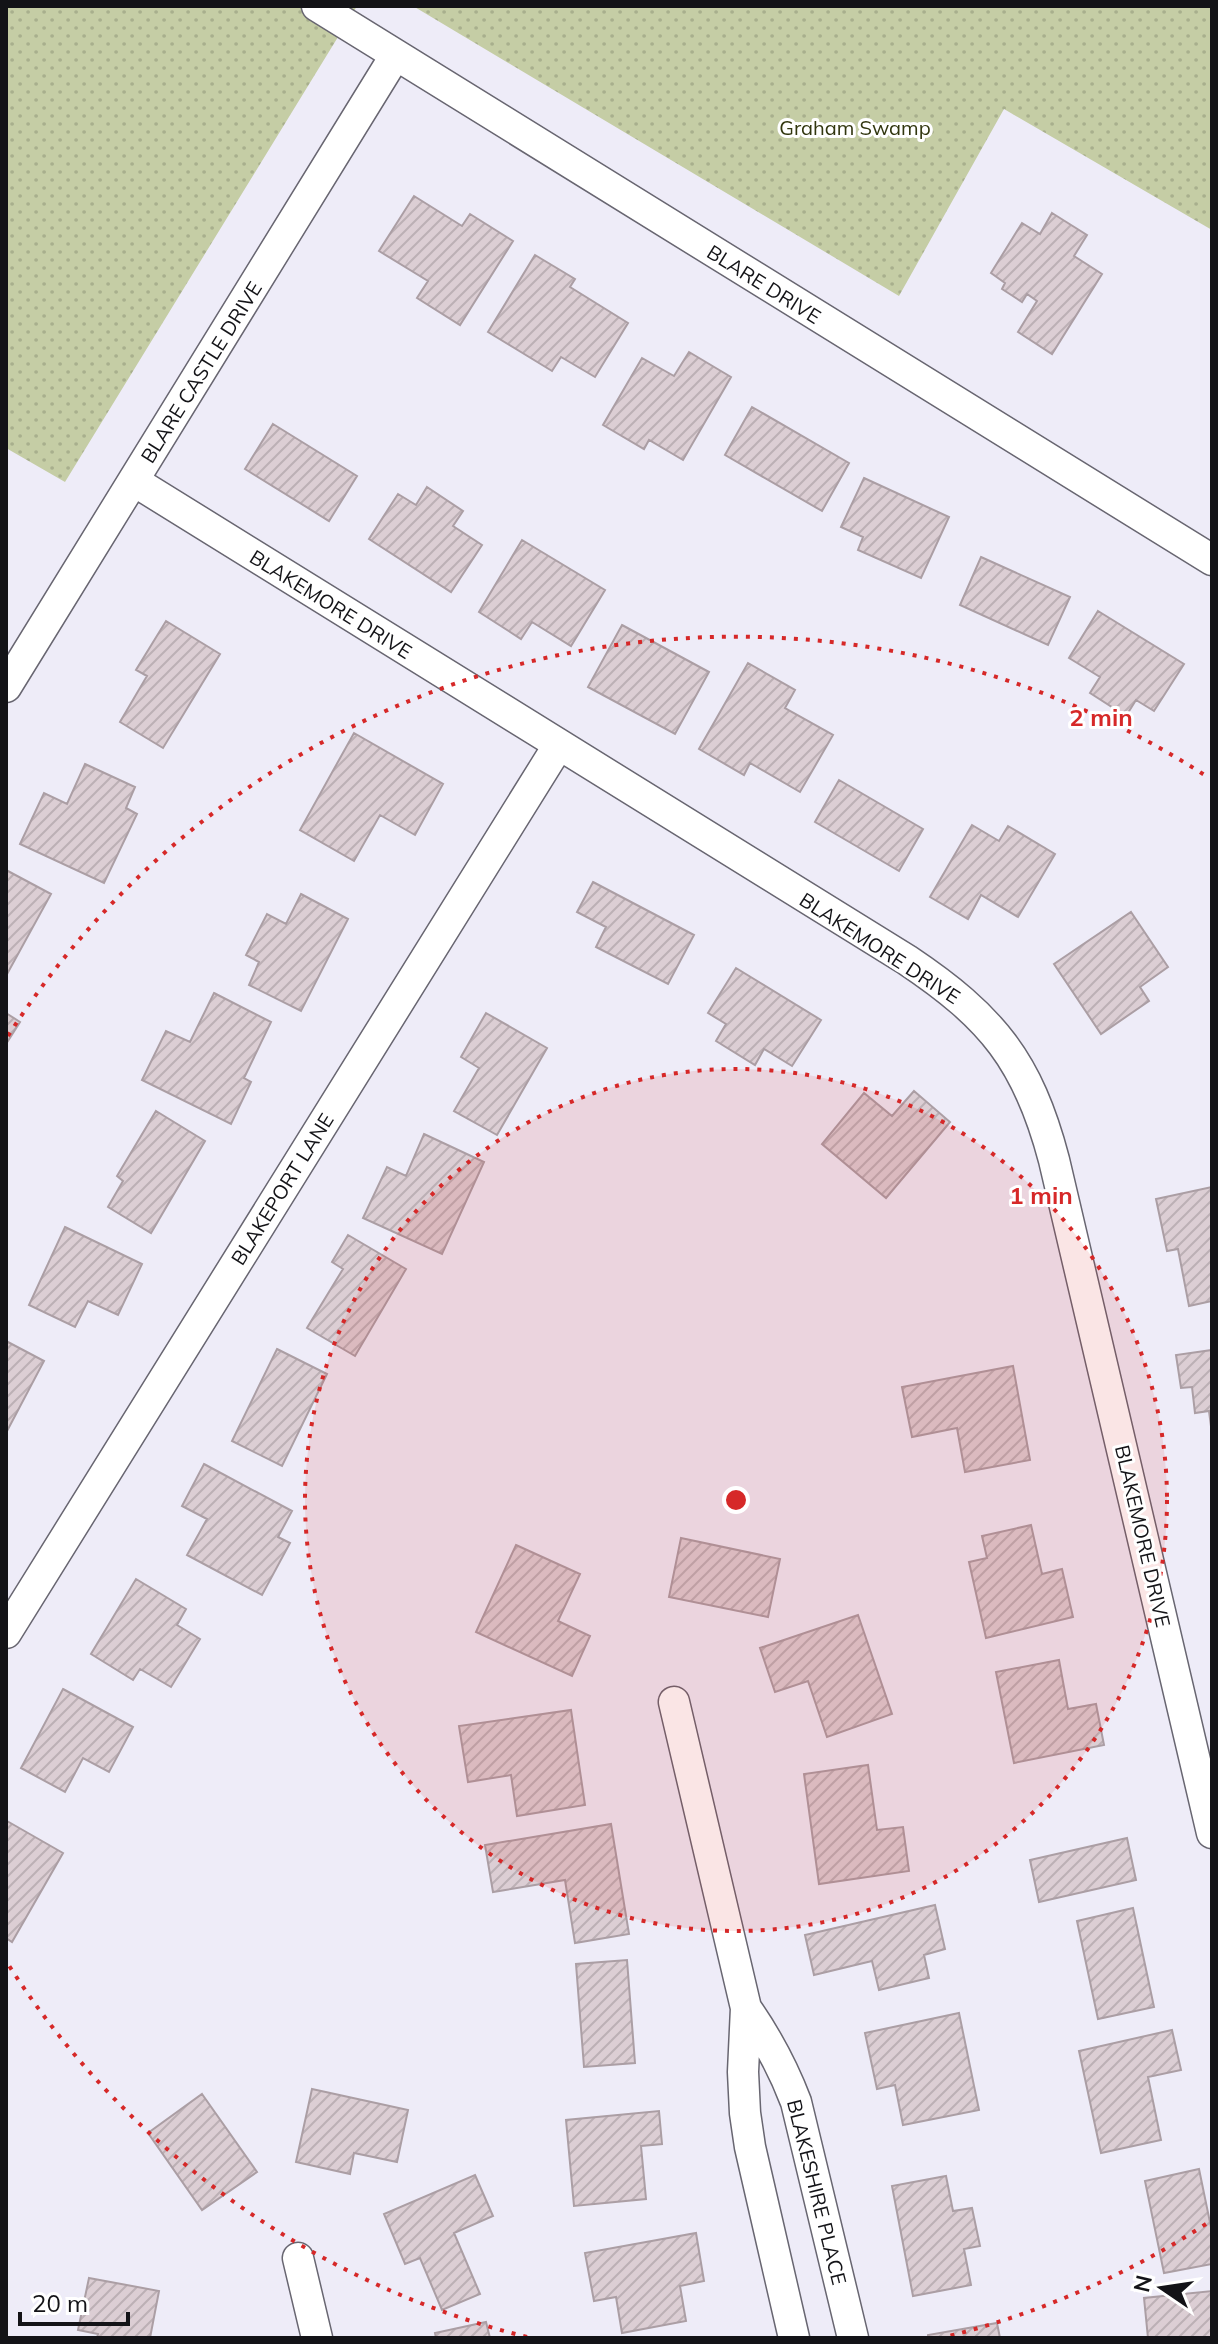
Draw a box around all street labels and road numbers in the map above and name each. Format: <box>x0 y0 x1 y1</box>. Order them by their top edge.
street label: BLARE DRIVE <box>703 239 825 329</box>
street label: BLARE CASTLE DRIVE <box>135 277 267 467</box>
street label: BLAKEMORE DRIVE <box>245 544 417 664</box>
street label: BLAKEMORE DRIVE <box>795 887 965 1009</box>
street label: BLAKEPORT LANE <box>225 1109 339 1269</box>
street label: BLAKEMORE DRIVE <box>1110 1442 1176 1630</box>
street label: BLAKESHIRE PLACE <box>782 2097 852 2287</box>

